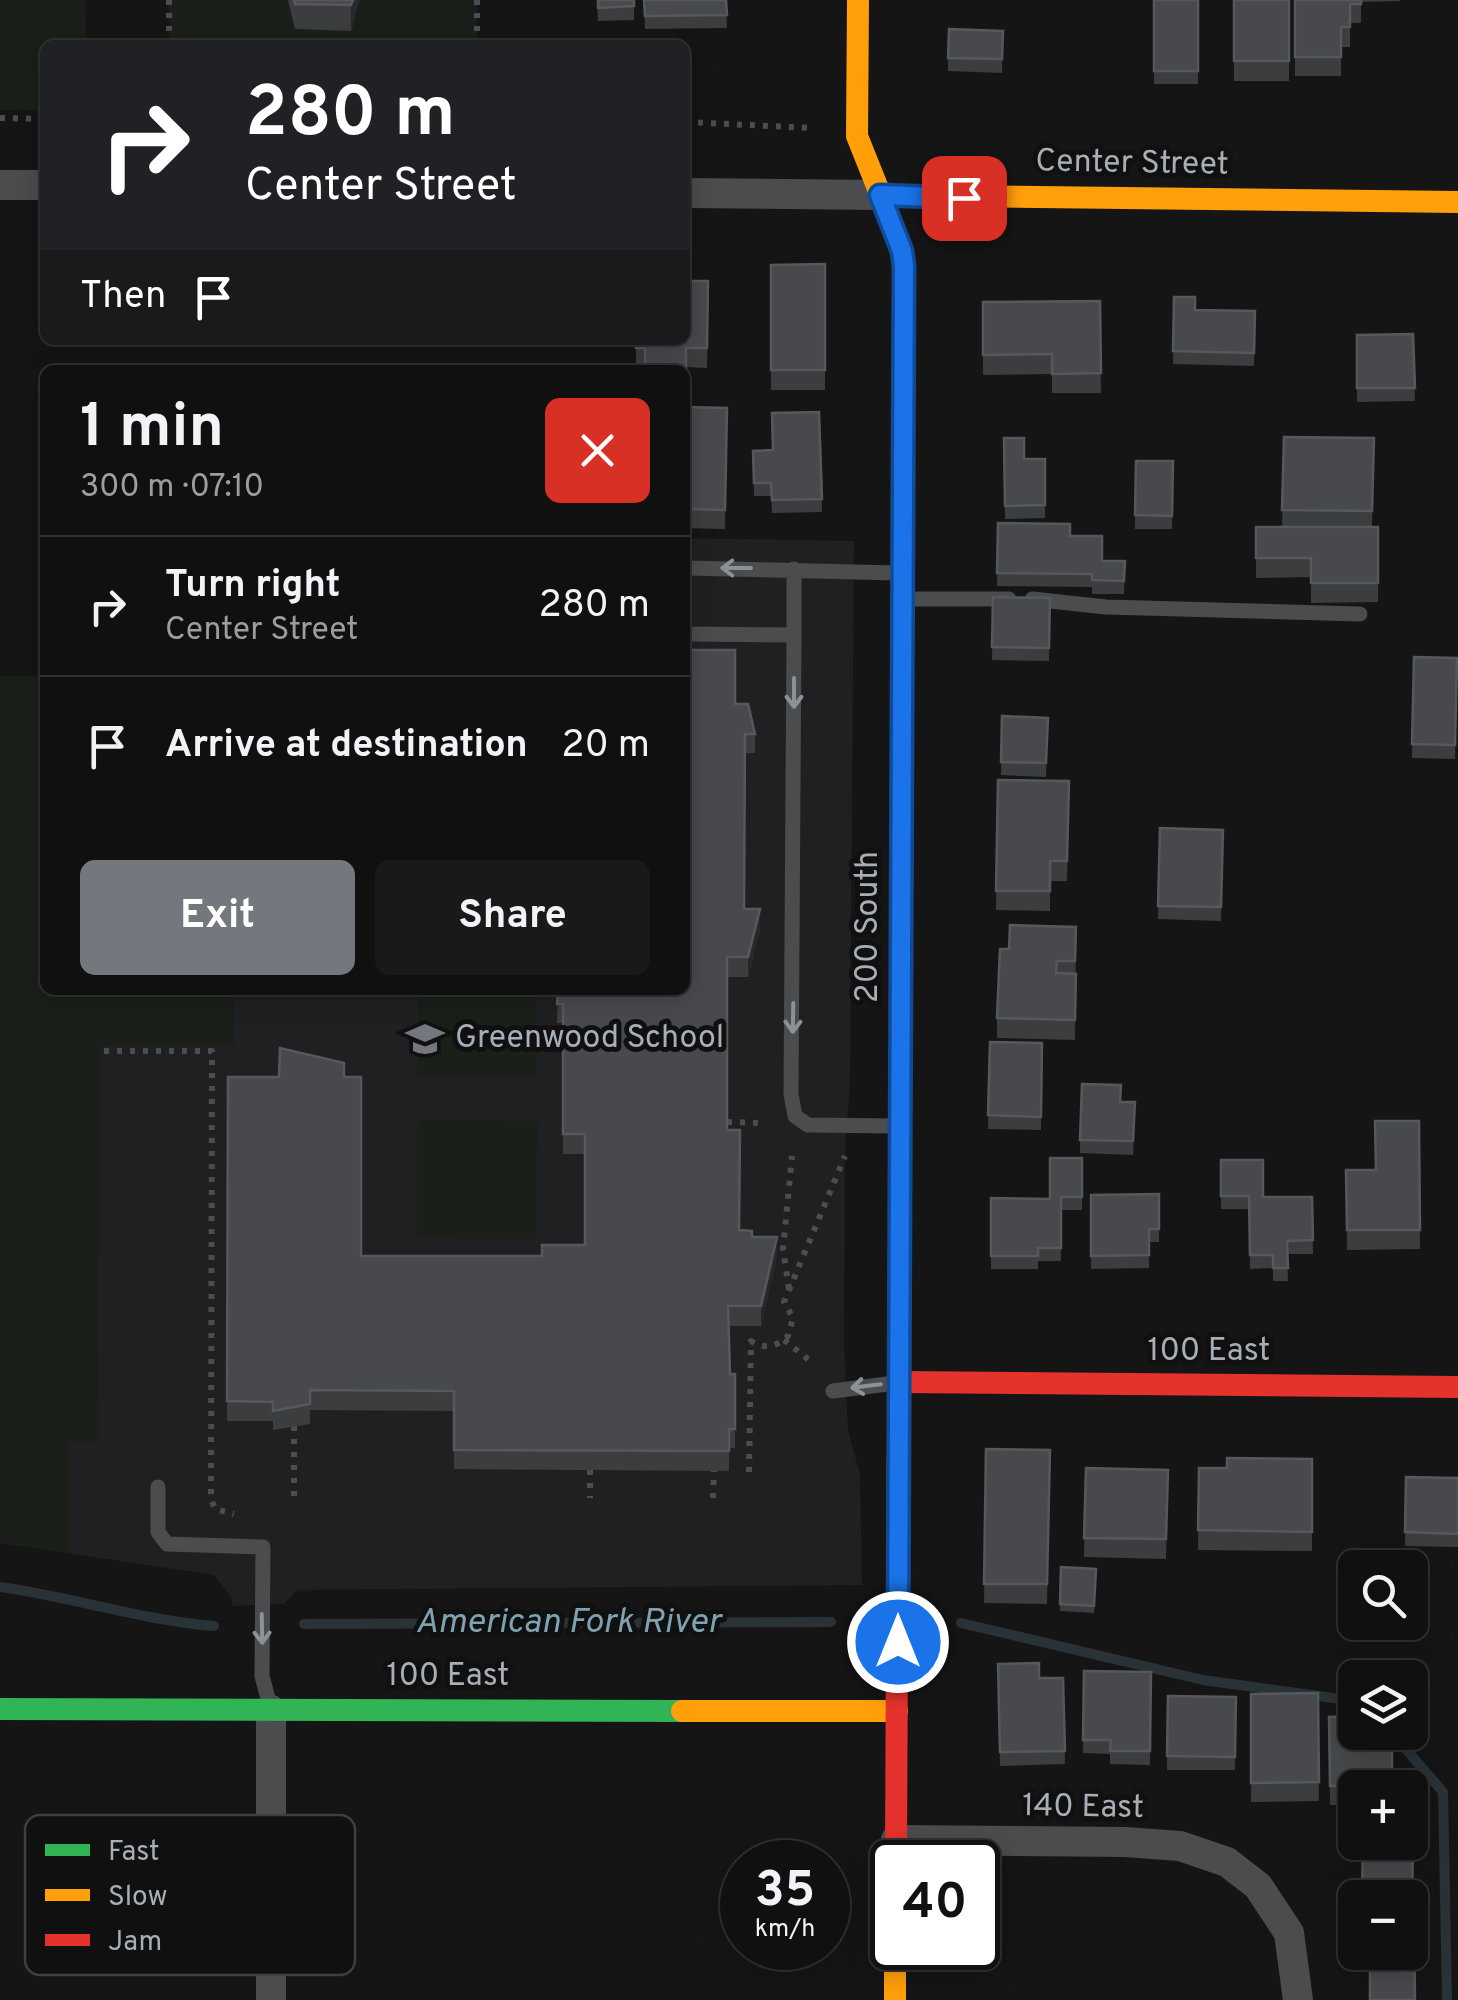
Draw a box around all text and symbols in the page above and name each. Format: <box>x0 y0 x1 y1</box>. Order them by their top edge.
text: 280 m <box>245 72 456 161</box>
icon: right <box>80 80 210 210</box>
street label: Center Street <box>1035 142 1229 186</box>
pin <box>922 156 1007 241</box>
text: Center Street <box>245 159 517 216</box>
icon: arrive <box>937 171 992 226</box>
icon: arrive <box>186 270 241 325</box>
text: Then <box>80 273 166 322</box>
text: 1 min <box>80 392 224 468</box>
button: close <box>545 398 650 503</box>
text: 300 m · 07:10 <box>80 468 264 508</box>
one-way arrow <box>720 558 752 578</box>
text: Turn right <box>165 562 340 611</box>
icon: right <box>80 579 135 634</box>
text: 280 m <box>538 582 650 631</box>
text: Center Street <box>165 611 358 651</box>
one-way arrow <box>784 676 804 709</box>
icon: arrive <box>80 719 135 774</box>
text: Arrive at destination <box>165 722 528 771</box>
text: 20 m <box>561 722 650 771</box>
street label: 200 South <box>849 851 889 1003</box>
button: Exit <box>80 860 355 975</box>
button: Share <box>375 860 650 975</box>
one-way arrow <box>783 1001 802 1034</box>
school or university icon: Greenwood School <box>404 1018 446 1060</box>
place label: Greenwood School <box>455 1019 724 1059</box>
street label: 100 East <box>1148 1332 1270 1372</box>
one-way arrow <box>850 1378 882 1396</box>
map controls <box>1338 1550 1428 1970</box>
button: search <box>1338 1550 1428 1640</box>
position arrow <box>846 1590 950 1694</box>
water label: American Fork River <box>415 1601 723 1645</box>
one-way arrow <box>252 1612 271 1644</box>
street label: 100 East <box>387 1657 509 1697</box>
button: layers <box>1338 1660 1428 1750</box>
button: + <box>1338 1770 1428 1860</box>
street label: 140 East <box>1022 1787 1144 1829</box>
legend <box>25 1815 355 1975</box>
text: Fast <box>108 1835 160 1871</box>
speed limit sign: 40 <box>870 1840 1000 1970</box>
text: 35 <box>755 1861 815 1924</box>
text: Slow <box>108 1880 167 1916</box>
button: − <box>1338 1880 1428 1970</box>
text: km/h <box>755 1914 815 1946</box>
text: Jam <box>108 1925 162 1961</box>

